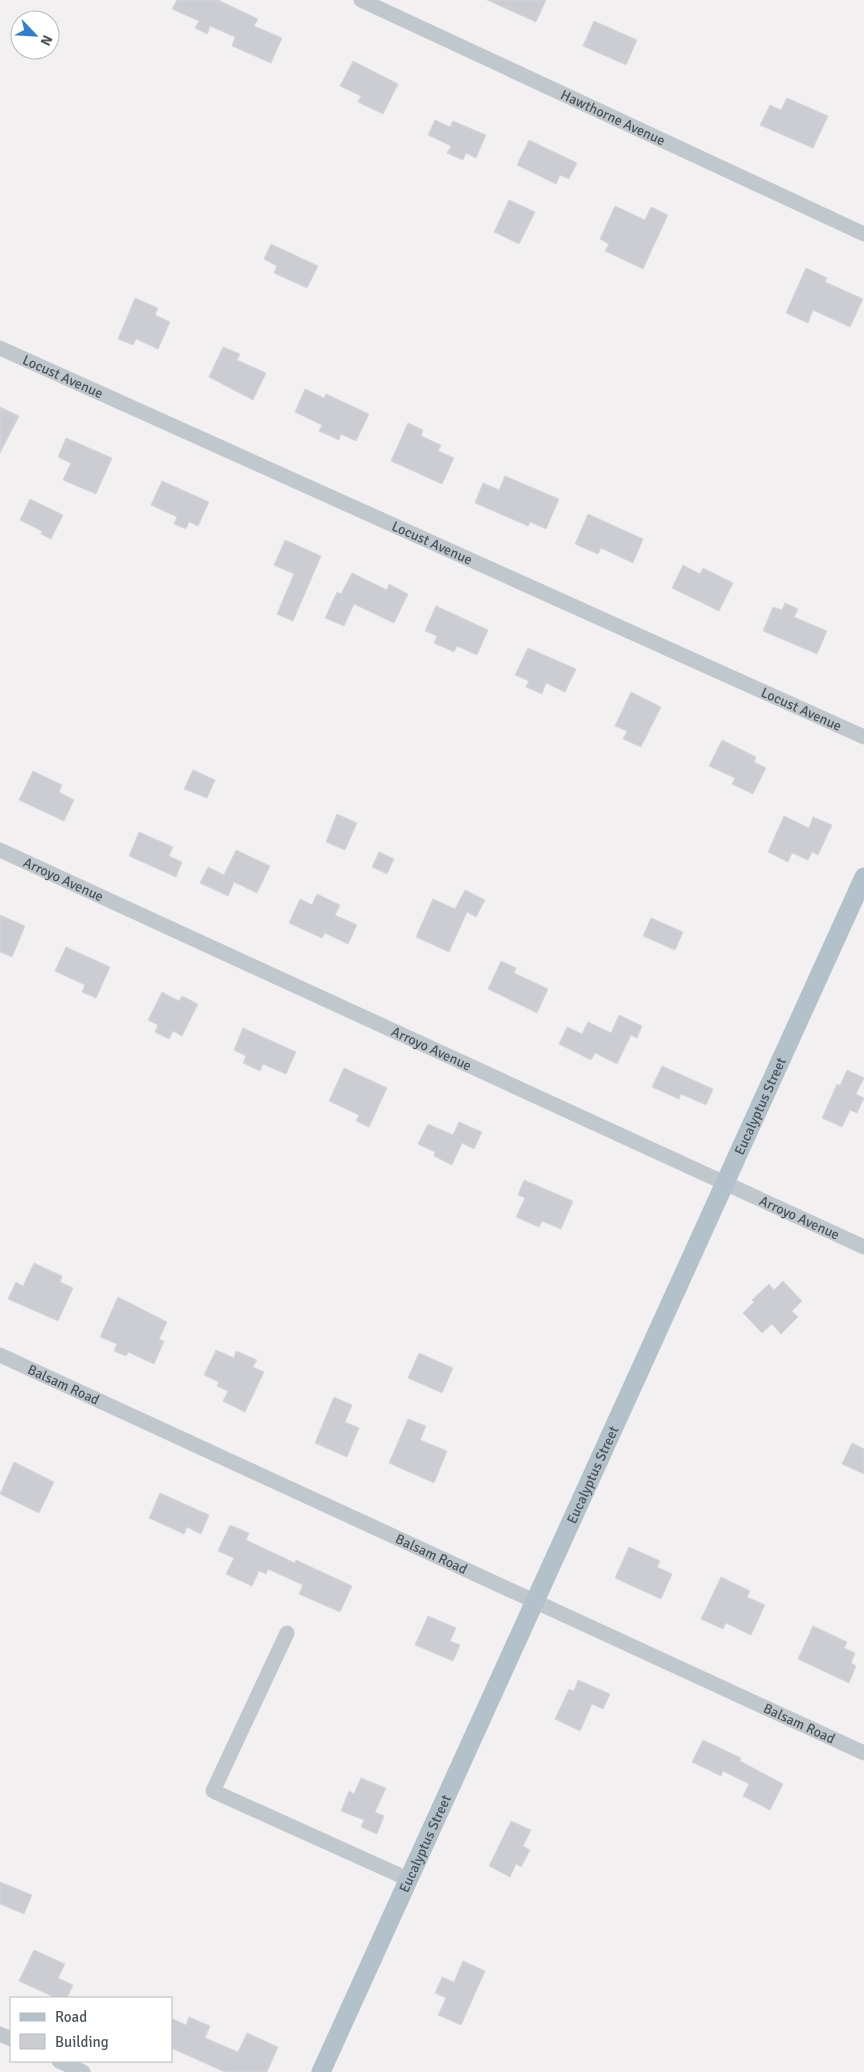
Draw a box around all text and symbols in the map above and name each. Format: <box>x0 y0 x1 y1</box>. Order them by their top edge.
north arrow <box>10 10 60 60</box>
text: N <box>37 32 56 48</box>
street label: Hawthorne Avenue <box>558 86 668 149</box>
street label: Locust Avenue <box>20 351 106 402</box>
street label: Locust Avenue <box>389 518 475 569</box>
street label: Locust Avenue <box>758 684 844 735</box>
street label: Arroyo Avenue <box>21 854 106 905</box>
street label: Arroyo Avenue <box>389 1023 474 1075</box>
street label: Eucalyptus Street <box>731 1055 790 1158</box>
street label: Arroyo Avenue <box>757 1192 842 1244</box>
street label: Balsam Road <box>25 1361 102 1409</box>
street label: Eucalyptus Street <box>563 1423 622 1526</box>
street label: Balsam Road <box>393 1530 470 1578</box>
street label: Balsam Road <box>760 1700 838 1748</box>
street label: Eucalyptus Street <box>396 1792 455 1895</box>
legend <box>10 1997 172 2062</box>
text: Road <box>55 2008 87 2026</box>
text: Building <box>55 2033 109 2051</box>

